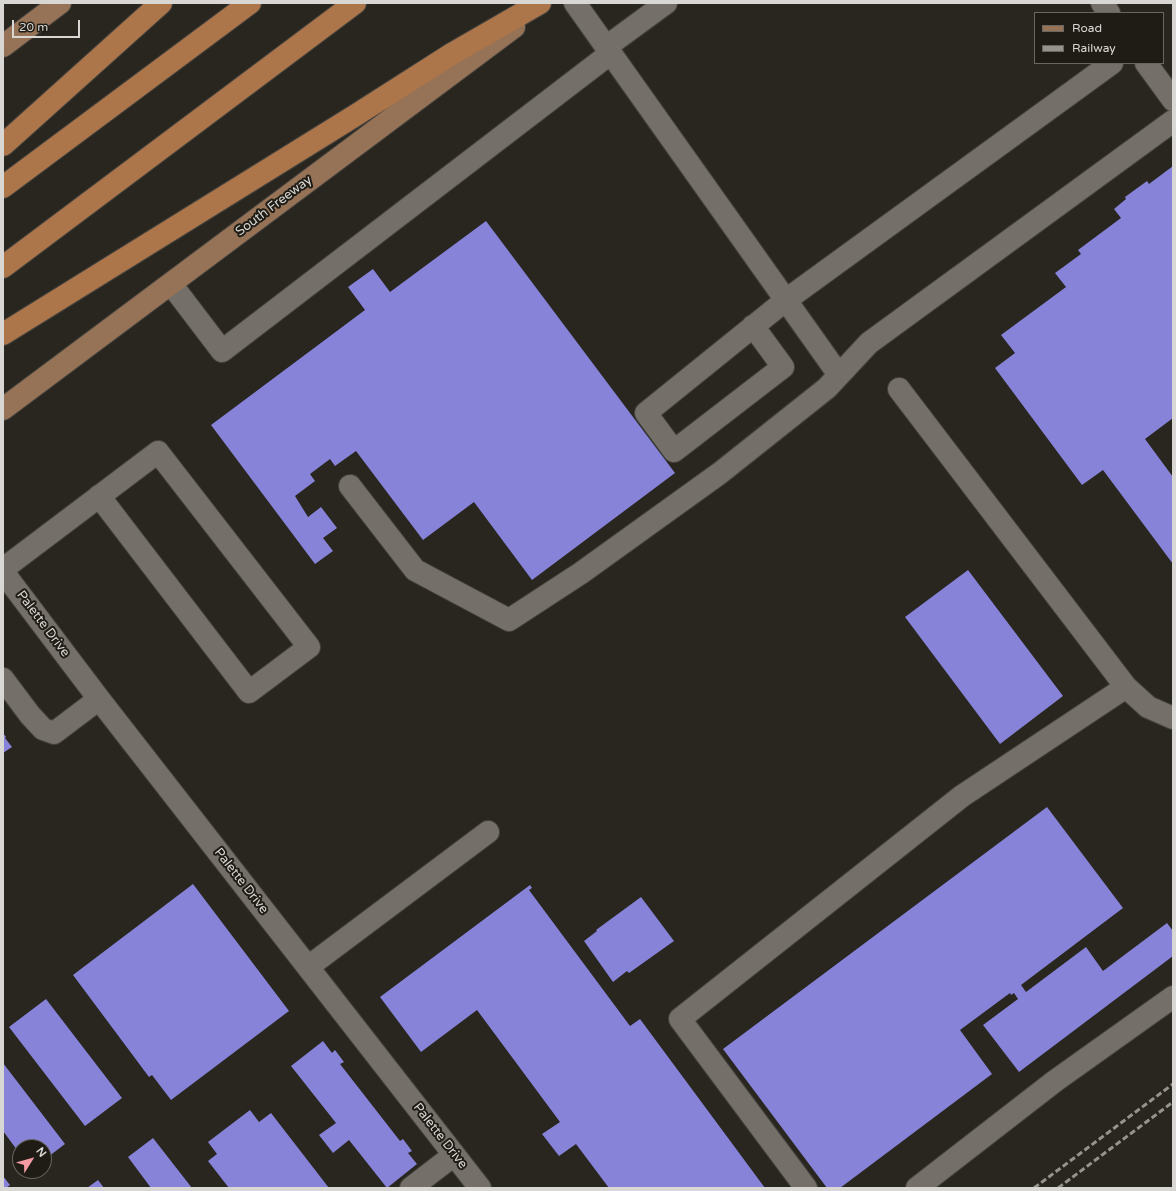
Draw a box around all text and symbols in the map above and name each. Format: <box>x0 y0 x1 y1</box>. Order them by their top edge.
scale bar <box>14 12 82 38</box>
legend <box>1034 12 1164 64</box>
text: 20 m <box>19 20 48 34</box>
text: Road <box>1072 21 1102 35</box>
text: Railway <box>1072 41 1116 55</box>
street label: South Freeway <box>233 172 315 240</box>
street label: Palette Drive <box>13 588 73 660</box>
street label: Palette Drive <box>211 845 271 917</box>
street label: Palette Drive <box>410 1100 470 1172</box>
north arrow <box>12 1139 52 1179</box>
text: N <box>33 1145 49 1160</box>

